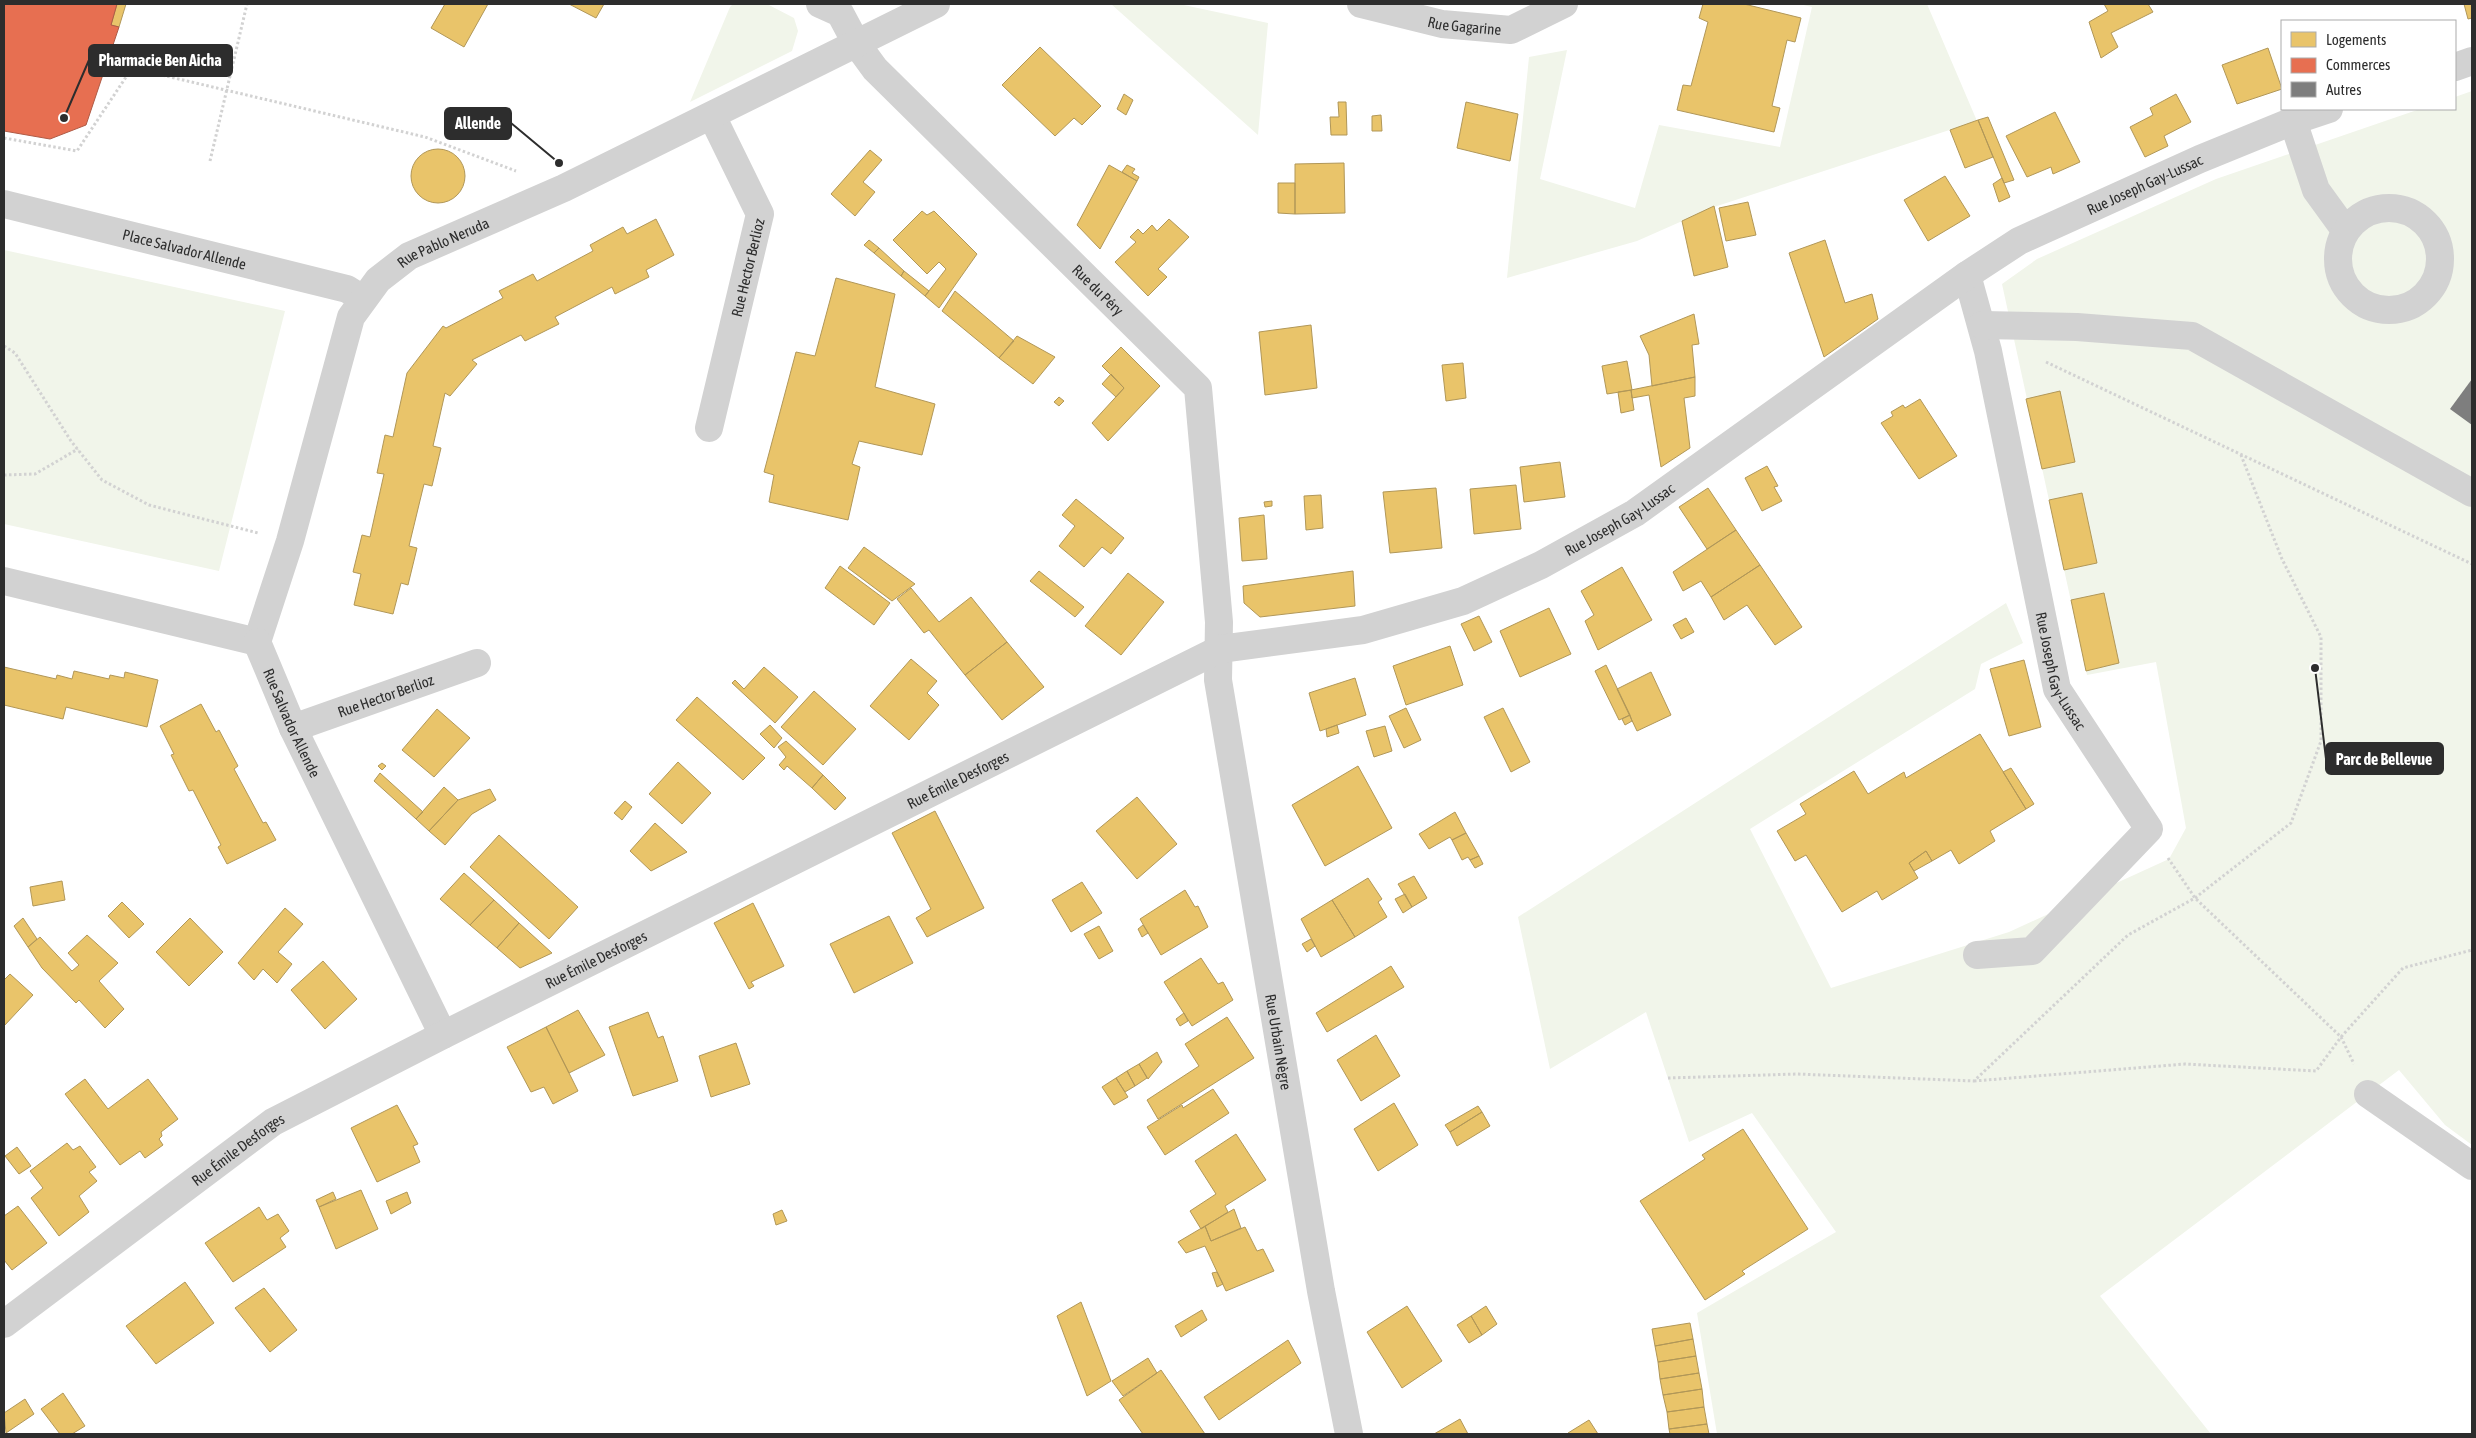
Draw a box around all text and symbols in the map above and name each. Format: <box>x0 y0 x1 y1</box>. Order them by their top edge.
street label: Rue Gagarine <box>1426 12 1502 38</box>
legend <box>2281 20 2456 110</box>
text: Logements <box>2326 31 2386 48</box>
callout: Pharmacie Ben Aicha <box>89 45 232 76</box>
text: Pharmacie Ben Aicha <box>98 51 222 69</box>
text: Commerces <box>2326 56 2390 73</box>
text: Autres <box>2326 81 2361 98</box>
callout: Allende <box>445 108 511 139</box>
text: Allende <box>454 114 501 132</box>
street label: Rue Joseph Gay-Lussac <box>2084 150 2205 218</box>
street label: Rue Pablo Neruda <box>393 214 491 271</box>
street label: Rue Hector Berlioz <box>727 216 767 318</box>
street label: Place Salvador Allende <box>121 225 248 272</box>
street label: Rue du Péry <box>1069 261 1127 318</box>
street label: Rue Joseph Gay-Lussac <box>1562 479 1678 559</box>
street label: Rue Joseph Gay-Lussac <box>2033 610 2090 733</box>
street label: Rue Salvador Allende <box>260 666 324 780</box>
street label: Rue Hector Berlioz <box>335 670 436 720</box>
callout: Parc de Bellevue <box>2326 743 2443 774</box>
street label: Rue Émile Desforges <box>904 747 1011 812</box>
text: Parc de Bellevue <box>2336 750 2432 768</box>
street label: Rue Émile Desforges <box>542 927 649 991</box>
street label: Rue Urbain Nègre <box>1263 992 1295 1091</box>
street label: Rue Émile Desforges <box>188 1109 287 1189</box>

